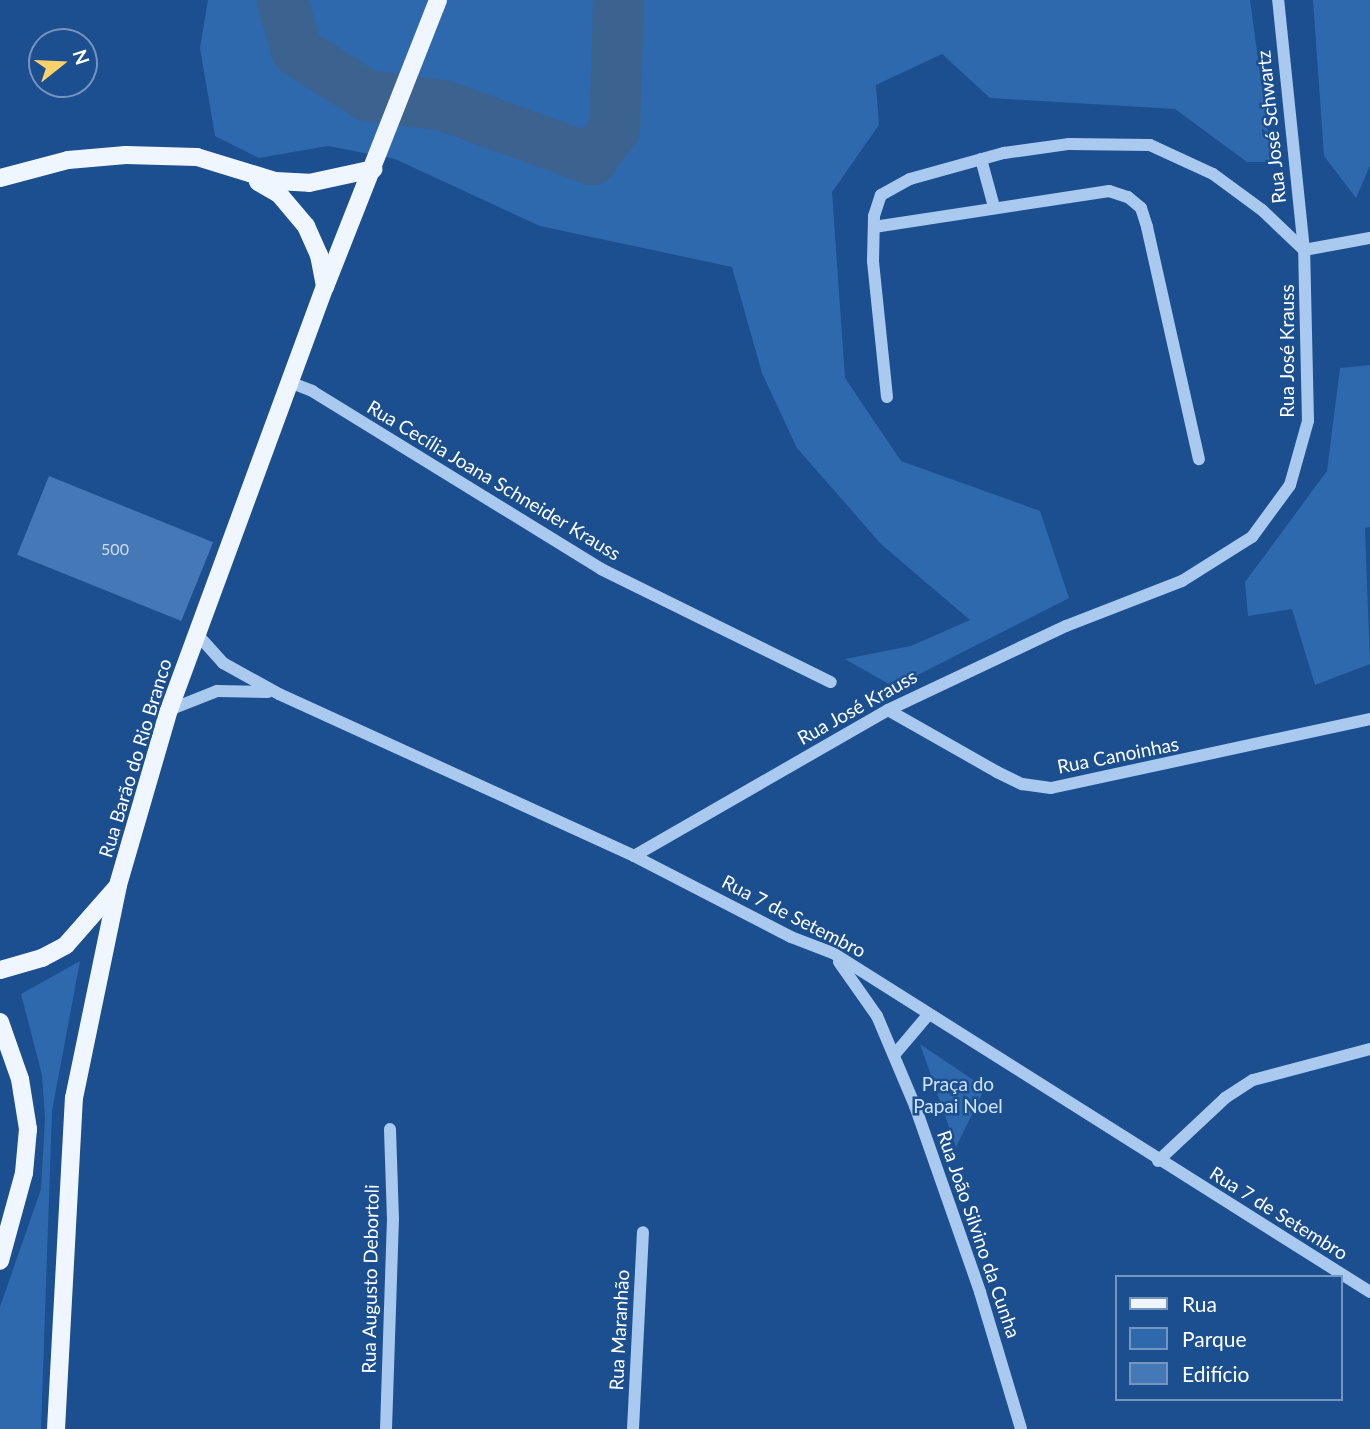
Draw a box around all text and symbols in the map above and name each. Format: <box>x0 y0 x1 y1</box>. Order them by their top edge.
north arrow <box>28 28 98 98</box>
text: N <box>68 46 95 67</box>
street label: Rua José Schwartz <box>1252 49 1290 205</box>
street label: Rua José Krauss <box>1276 284 1298 418</box>
street label: Rua Cecília Joana Schneider Krauss <box>363 395 625 565</box>
house number: 500 <box>101 539 129 559</box>
street label: Rua Barão do Rio Branco <box>94 656 176 860</box>
street label: Rua José Krauss <box>793 665 921 749</box>
street label: Rua Canoinhas <box>1055 732 1181 778</box>
street label: Rua 7 de Setembro <box>718 870 870 962</box>
park label: Praça do Papai Noel <box>913 1073 1003 1117</box>
street label: Rua João Silvino da Cunha <box>933 1127 1025 1341</box>
street label: Rua 7 de Setembro <box>1206 1161 1352 1265</box>
street label: Rua Augusto Debortoli <box>357 1184 383 1374</box>
street label: Rua Maranhão <box>604 1269 634 1391</box>
legend <box>1114 1275 1342 1401</box>
text: Rua <box>1182 1291 1217 1316</box>
text: Parque <box>1182 1326 1247 1351</box>
text: Edifício <box>1182 1361 1249 1386</box>

